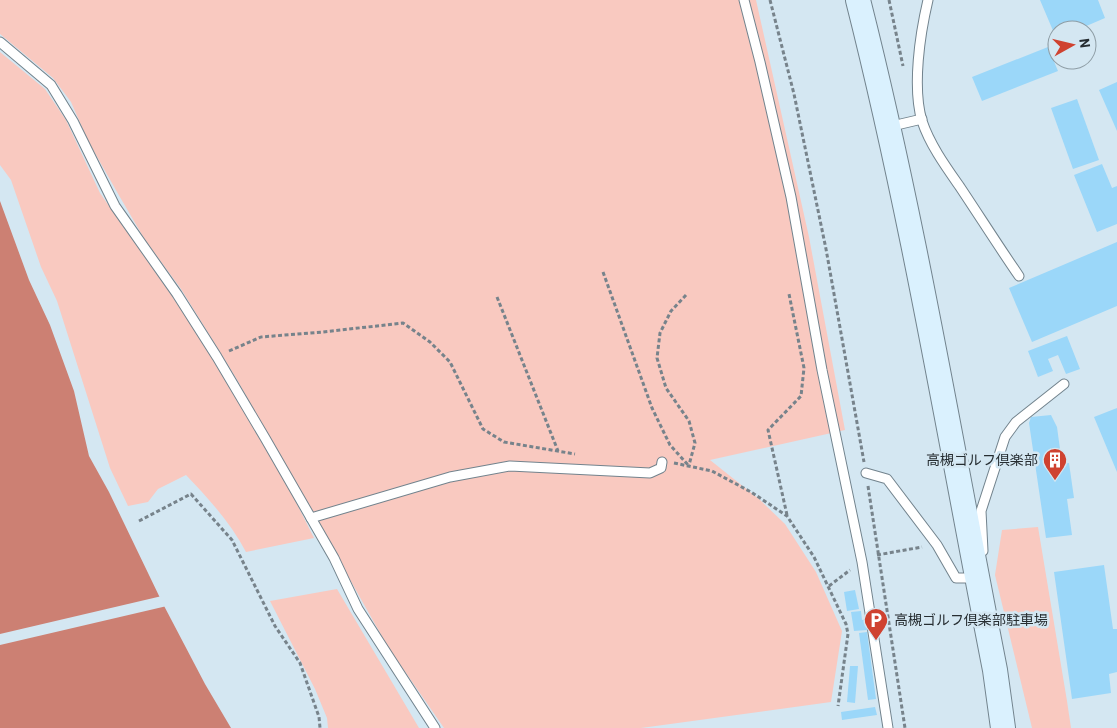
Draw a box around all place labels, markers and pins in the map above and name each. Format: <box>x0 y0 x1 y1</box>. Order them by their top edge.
building icon: 高槻ゴルフ倶楽部 <box>1042 447 1068 481</box>
place label: 高槻ゴルフ倶楽部 <box>926 451 1038 468</box>
parking icon: 高槻ゴルフ倶楽部駐車場 <box>863 607 889 641</box>
place label: 高槻ゴルフ倶楽部駐車場 <box>894 611 1048 628</box>

